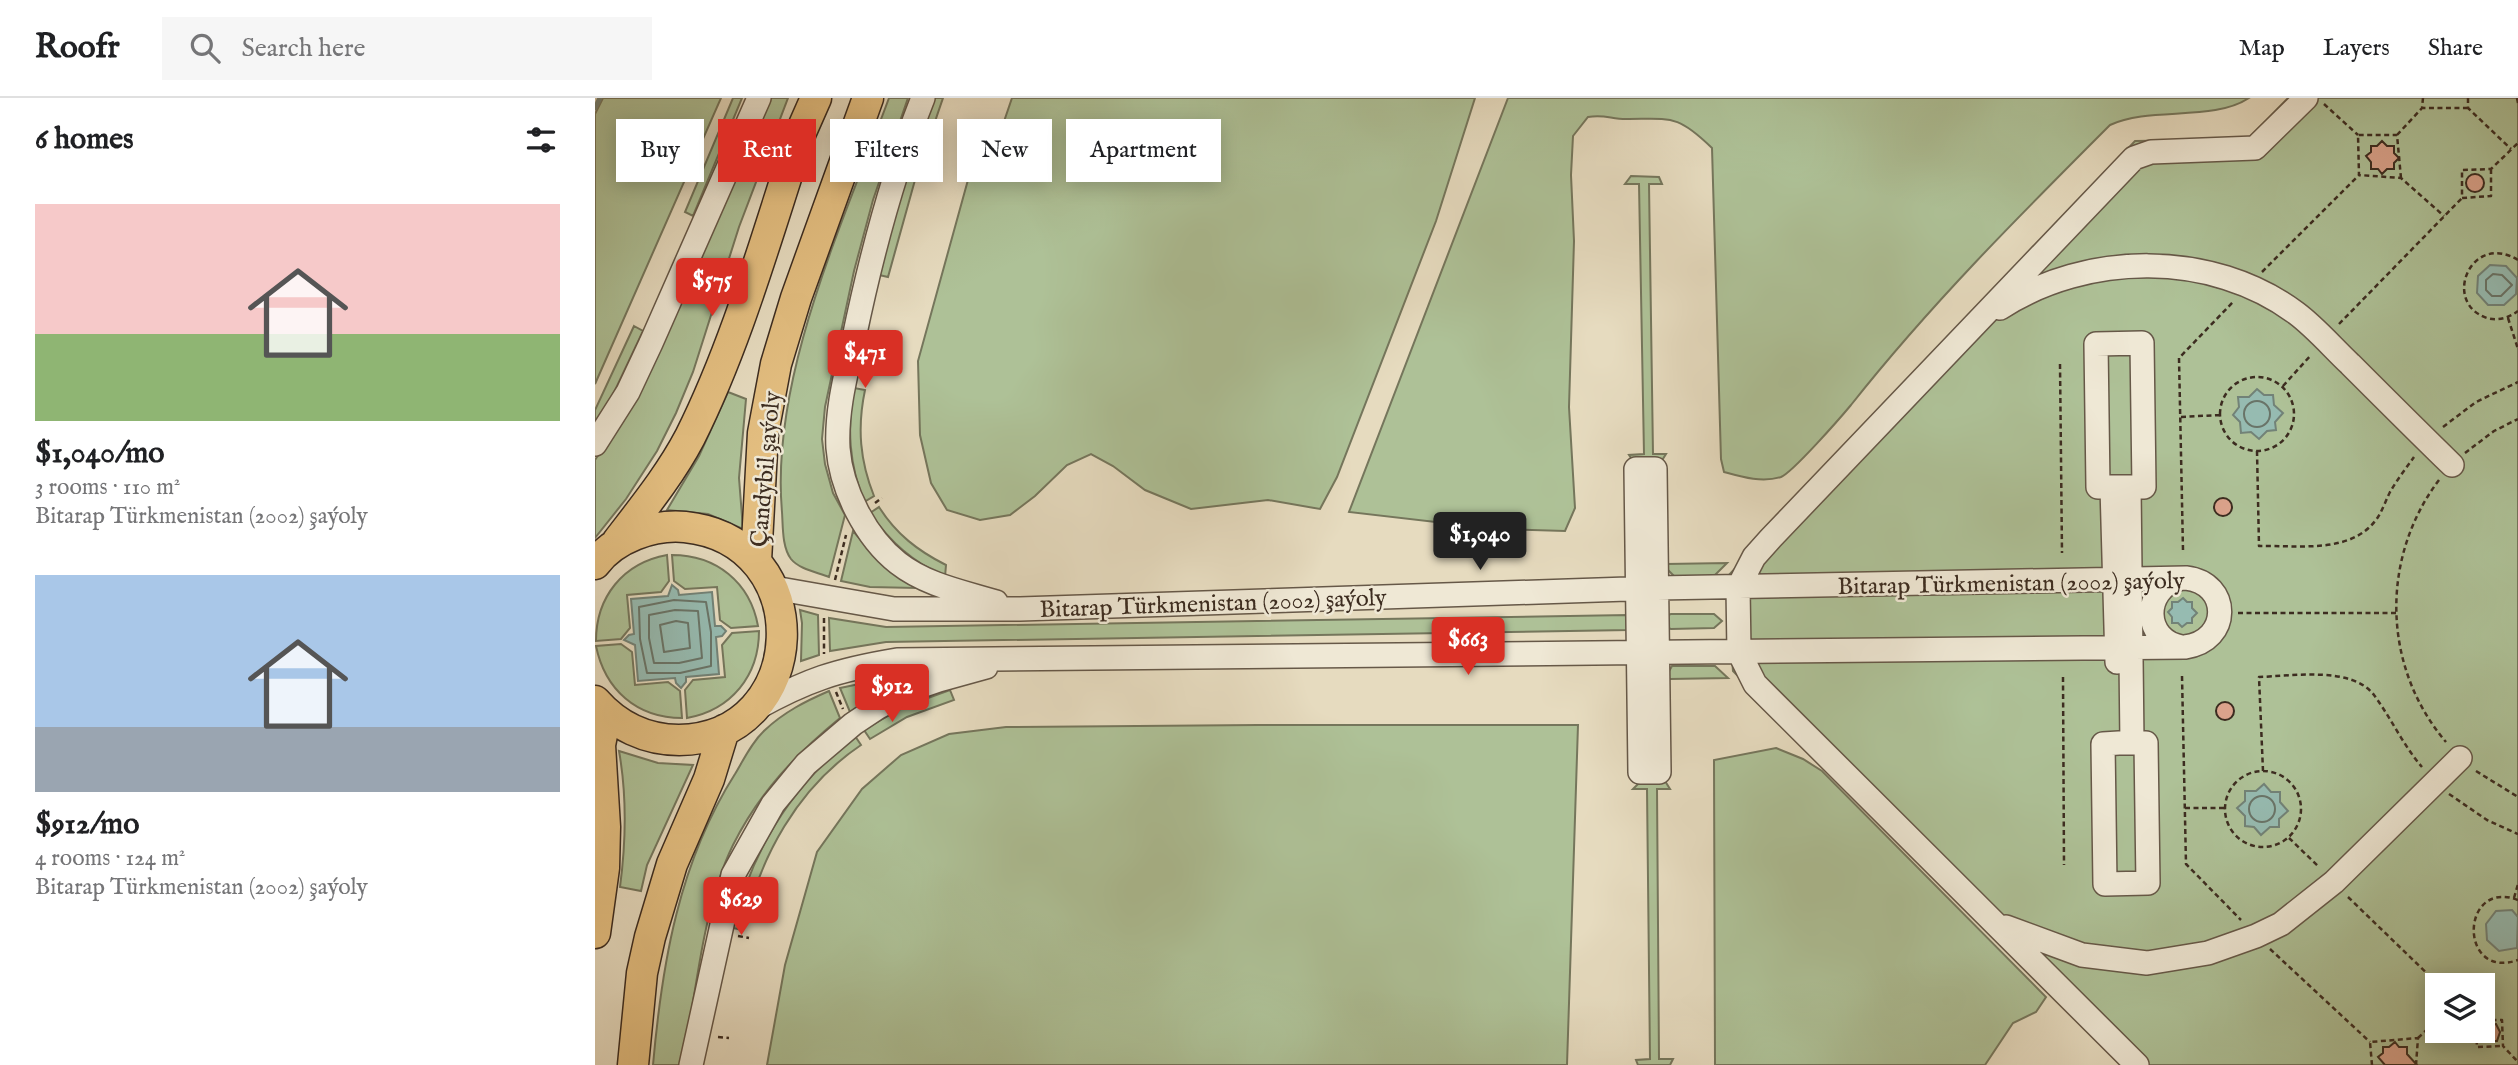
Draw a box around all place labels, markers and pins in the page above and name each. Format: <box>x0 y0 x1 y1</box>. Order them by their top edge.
pin: $575 <box>671 258 753 318</box>
pin: $471 <box>824 330 906 390</box>
pin: $1,040 <box>1423 512 1537 572</box>
pin: $663 <box>1427 618 1509 677</box>
pin: $912 <box>851 664 933 724</box>
pin: $629 <box>700 878 782 937</box>

